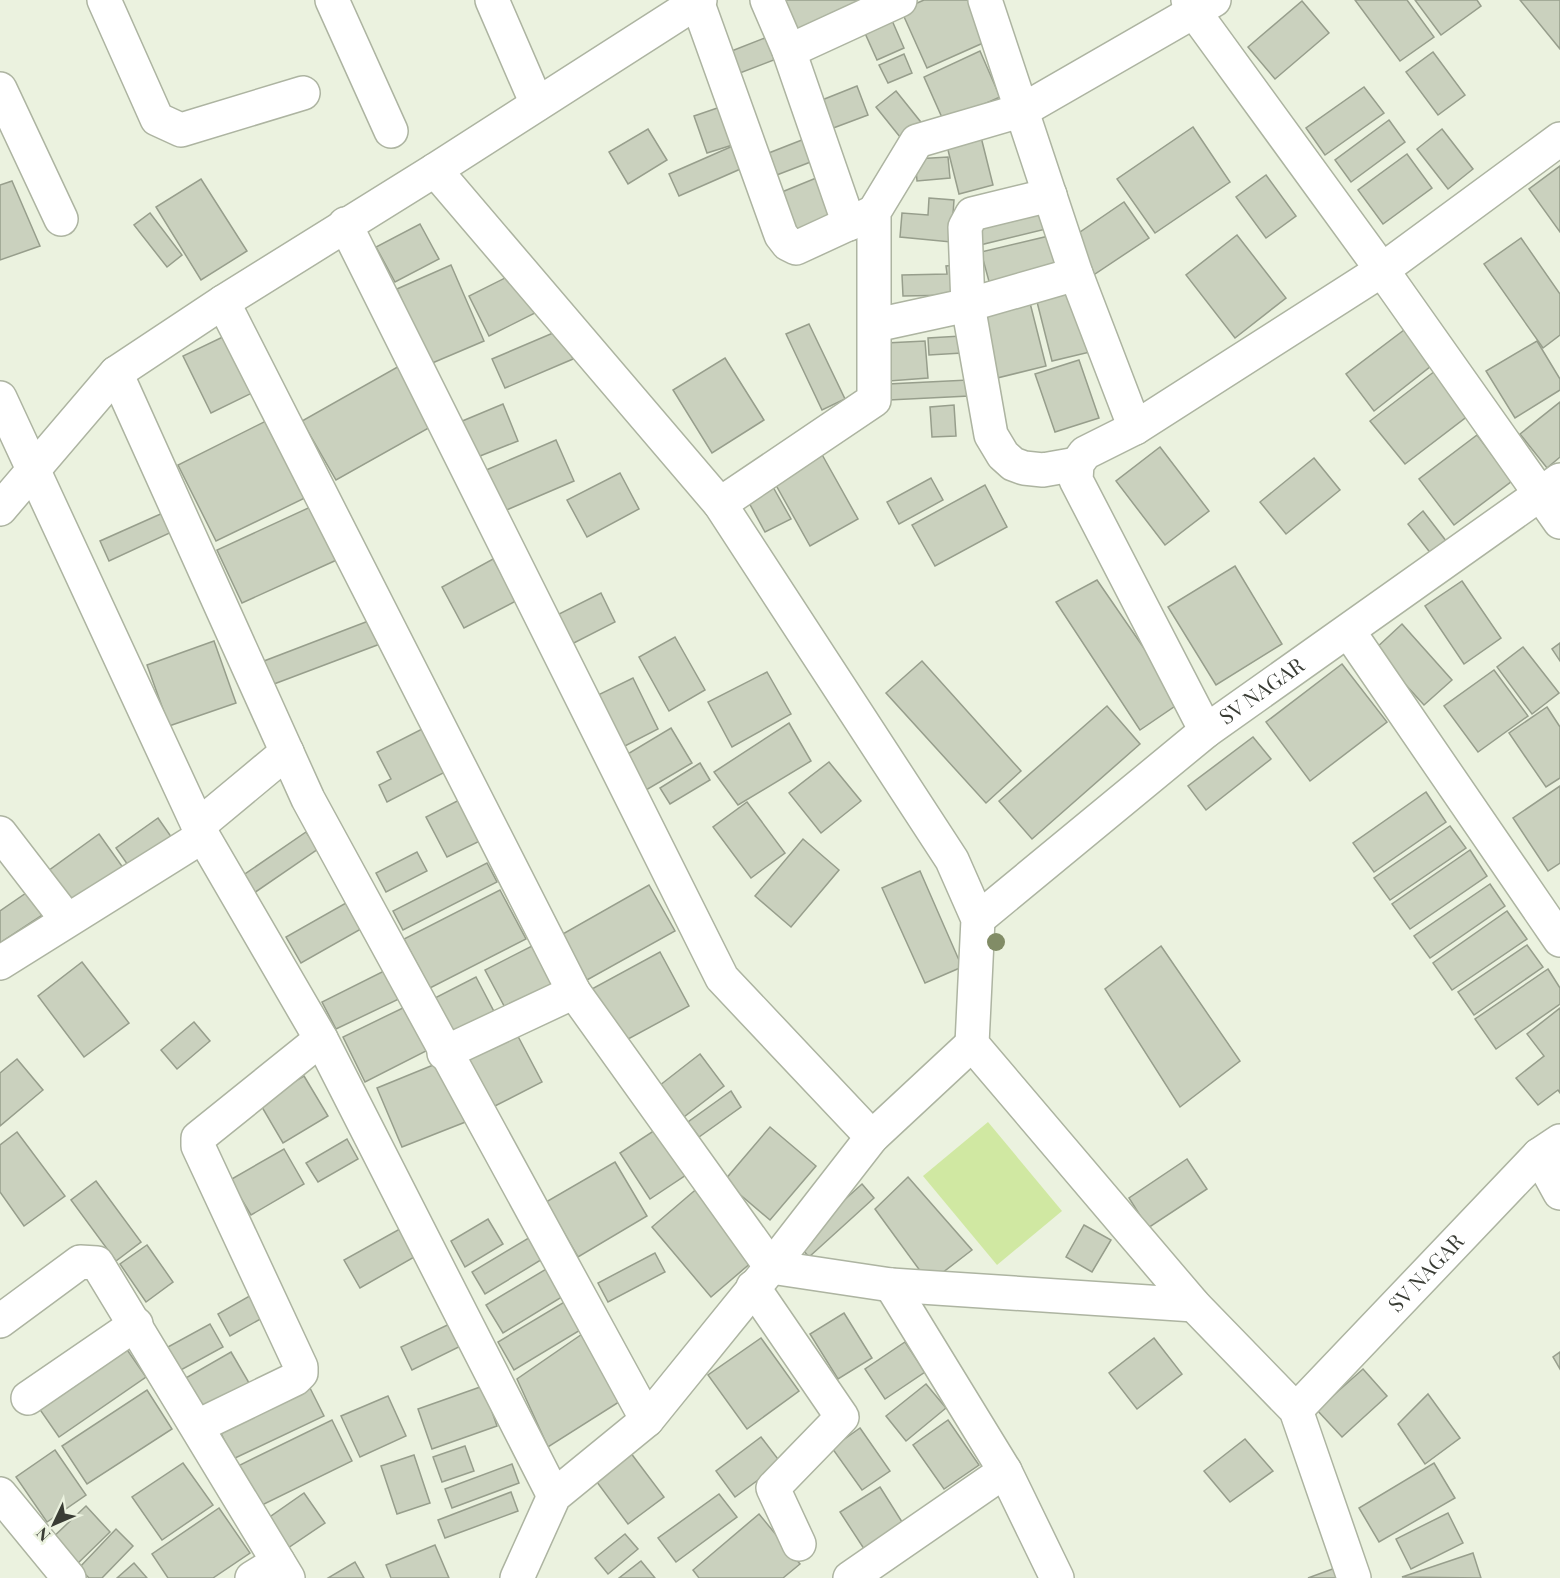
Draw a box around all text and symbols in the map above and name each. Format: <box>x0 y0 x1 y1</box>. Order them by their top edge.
street label: SV NAGAR <box>1213 650 1309 730</box>
street label: SV NAGAR <box>1381 1226 1469 1317</box>
north arrow <box>24 1494 84 1554</box>
text: N <box>31 1523 54 1546</box>

